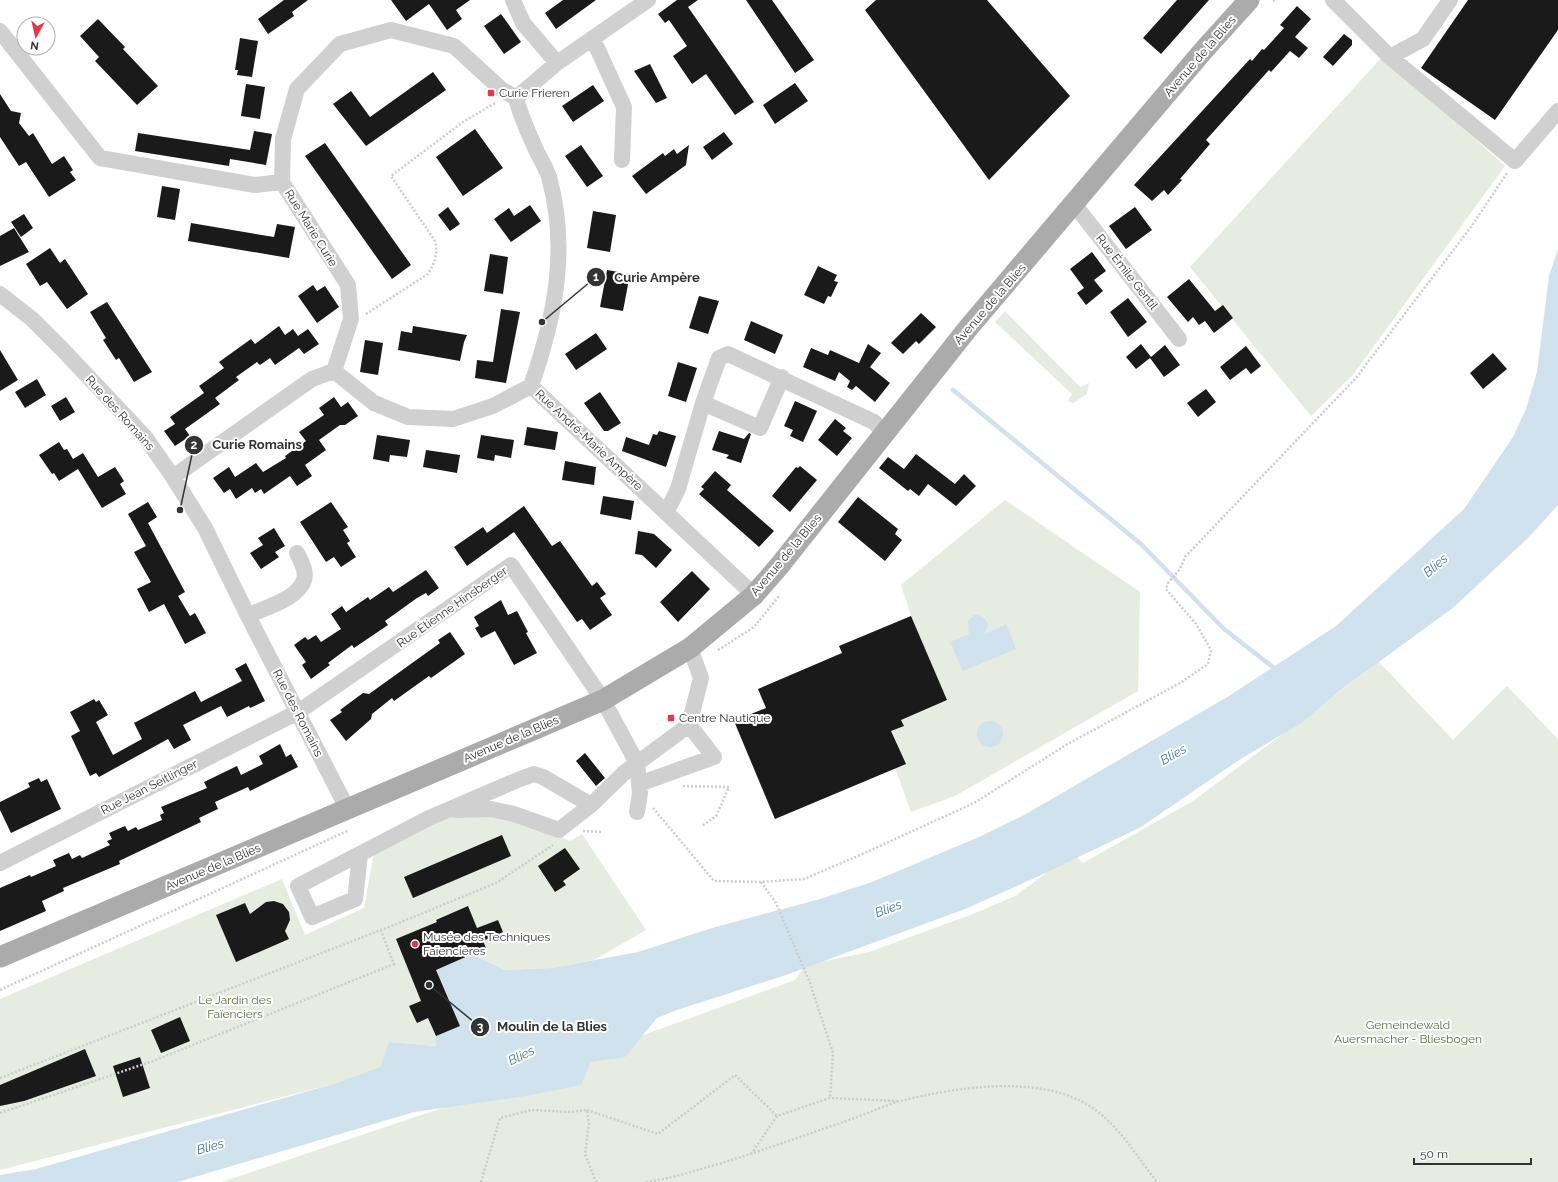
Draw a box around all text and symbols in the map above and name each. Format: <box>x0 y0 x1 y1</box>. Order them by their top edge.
street label: Avenue de la Blies <box>1161 13 1239 99</box>
north arrow <box>16 16 56 56</box>
text: N <box>30 38 40 52</box>
place label: Curie Frieren <box>499 86 570 100</box>
marker: Curie Frieren <box>486 88 496 98</box>
street label: Rue Marie Curie <box>282 187 340 269</box>
street label: Rue Émile Gentil <box>1093 232 1161 313</box>
street label: Avenue de la Blies <box>951 261 1029 347</box>
callout: Curie Ampère <box>586 265 708 290</box>
text: 1 <box>593 270 599 284</box>
text: Curie Ampère <box>614 270 700 285</box>
street label: Rue des Romains <box>83 373 157 454</box>
street label: Rue André-Marie Ampère <box>532 387 646 493</box>
callout: Curie Romains <box>184 432 310 457</box>
text: Curie Romains <box>212 437 302 452</box>
text: 2 <box>191 438 198 452</box>
street label: Avenue de la Blies <box>748 511 824 599</box>
water label: Blies <box>1420 551 1451 580</box>
street label: Rue Étienne Hinsberger <box>394 563 510 650</box>
street label: Rue des Romains <box>270 667 326 759</box>
place label: Centre Nautique <box>679 711 770 725</box>
street label: Avenue de la Blies <box>461 712 561 765</box>
marker: Centre Nautique <box>666 713 676 723</box>
water label: Blies <box>1158 741 1189 768</box>
street label: Rue Jean Seitlinger <box>98 756 200 817</box>
street label: Avenue de la Blies <box>163 840 263 893</box>
water label: Blies <box>873 897 904 920</box>
place label: Musée des Techniques Faïencières <box>423 930 550 958</box>
marker: Musée des Techniques Faïencières <box>410 939 420 949</box>
park label: Le Jardin des Faïenciers <box>198 993 272 1021</box>
callout: Moulin de la Blies <box>470 1014 615 1039</box>
park label: Gemeindewald Auersmacher - Bliesbogen <box>1334 1018 1482 1046</box>
text: Moulin de la Blies <box>497 1019 608 1034</box>
text: 3 <box>477 1020 484 1034</box>
water label: Blies <box>506 1043 537 1068</box>
water label: Blies <box>195 1136 225 1157</box>
scale bar <box>1414 1140 1531 1166</box>
text: 50 m <box>1420 1147 1448 1161</box>

